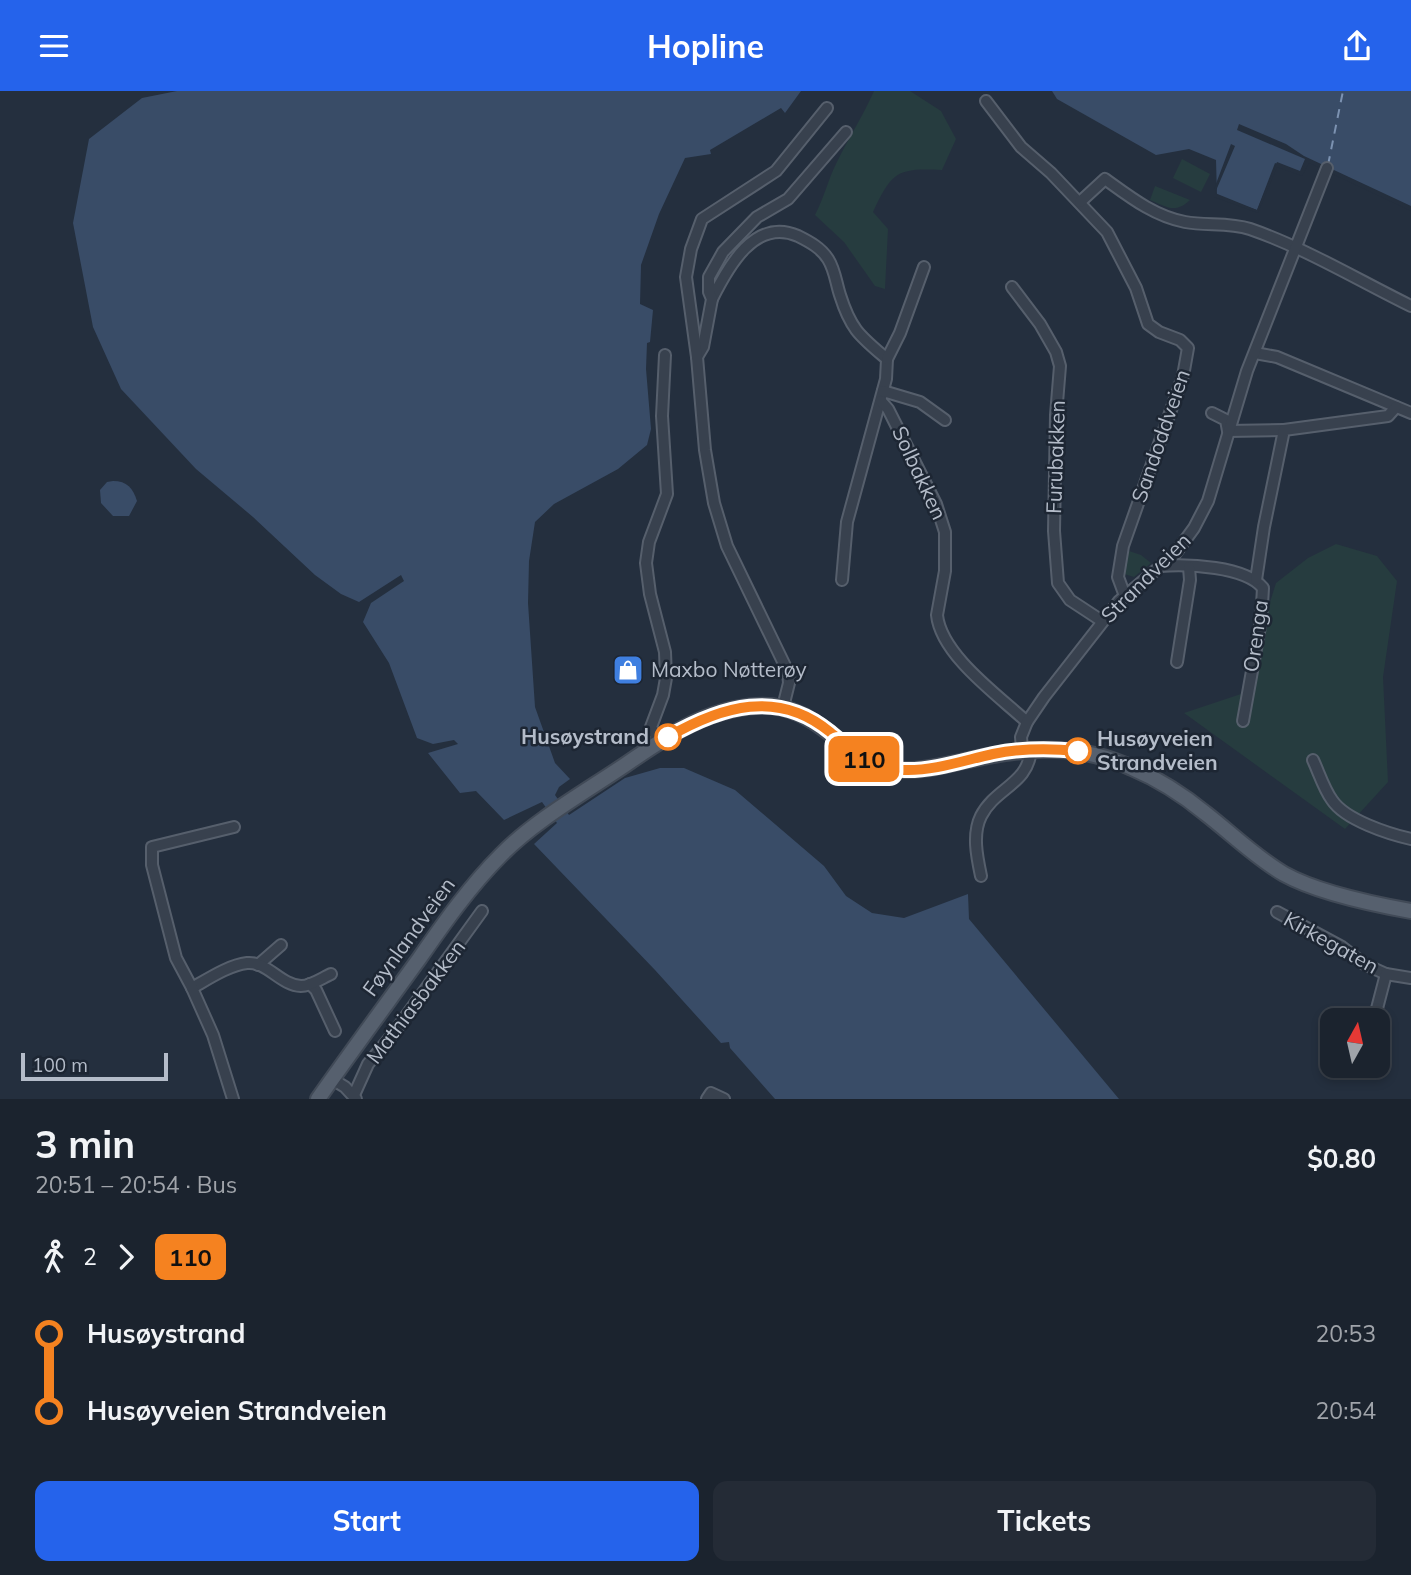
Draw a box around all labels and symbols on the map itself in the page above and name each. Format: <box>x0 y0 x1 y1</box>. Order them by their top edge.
street label: Sandoddveien <box>1125 366 1195 506</box>
street label: Furubakken <box>1040 400 1070 514</box>
street label: Solbakken <box>887 422 953 524</box>
street label: Strandveien <box>1095 527 1196 628</box>
street label: Orenga <box>1237 598 1273 674</box>
shop icon: Maxbo Nøtterøy <box>611 653 645 687</box>
place label: Maxbo Nøtterøy <box>651 656 807 682</box>
place label: Husøystrand <box>521 723 649 749</box>
marker: Husøystrand <box>655 724 681 750</box>
place label: Husøyveien Strandveien <box>1097 725 1218 775</box>
line badge: 110 <box>824 736 904 782</box>
marker: Husøyveien Strandveien <box>1065 738 1091 764</box>
street label: Føynlandveien <box>356 872 460 1001</box>
street label: Kirkegaten <box>1280 906 1383 979</box>
street label: Mathiasbakken <box>360 934 470 1069</box>
north arrow <box>1320 1008 1390 1078</box>
scale bar <box>21 1050 168 1082</box>

